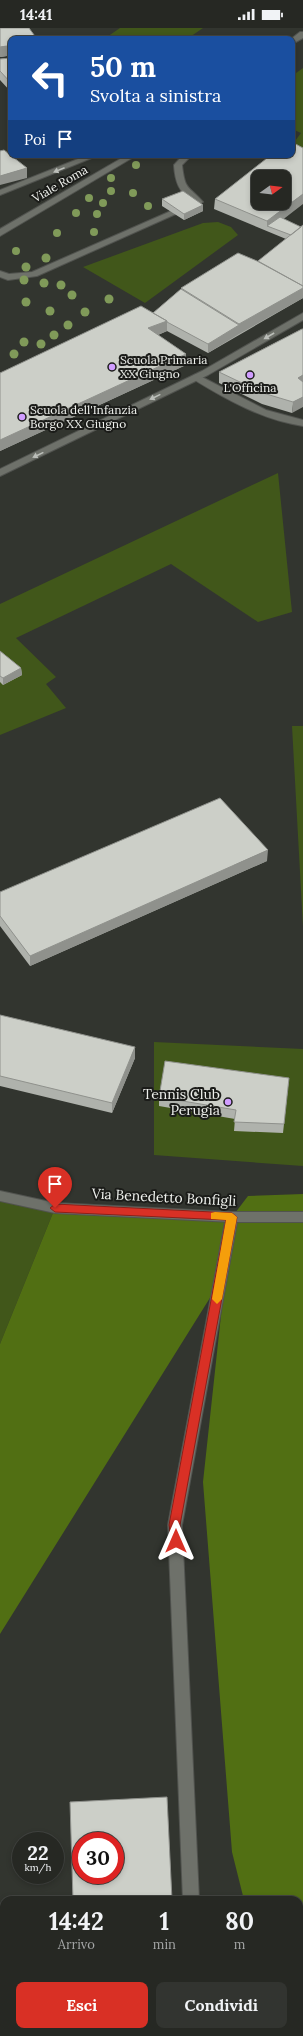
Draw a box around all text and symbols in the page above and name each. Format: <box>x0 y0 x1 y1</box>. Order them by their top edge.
text: 14:41 <box>20 5 52 24</box>
text: 50 m <box>90 49 156 85</box>
icon: left <box>24 52 76 104</box>
text: Svolta a sinistra <box>90 84 221 107</box>
icon: arrive <box>54 128 76 150</box>
text: Poi <box>24 130 46 149</box>
street label: Viale Roma <box>28 162 90 206</box>
one-way arrow <box>53 167 65 173</box>
north arrow <box>251 170 291 210</box>
map controls <box>251 170 291 210</box>
one-way arrow <box>263 332 275 339</box>
place label: Scuola Primaria XX Giugno <box>120 352 208 381</box>
marker: Scuola Primaria XX Giugno <box>107 362 117 372</box>
marker: L'Officina <box>245 370 255 380</box>
place label: L'Officina <box>224 380 276 395</box>
one-way arrow <box>149 394 161 401</box>
place label: Scuola dell'Infanzia Borgo XX Giugno <box>30 402 137 431</box>
marker: Scuola dell'Infanzia Borgo XX Giugno <box>17 412 27 422</box>
one-way arrow <box>33 452 44 458</box>
place label: Tennis Club Perugia <box>143 1085 220 1119</box>
marker: Tennis Club Perugia <box>223 1097 233 1107</box>
pin <box>38 1167 72 1208</box>
icon: arrive <box>44 1173 66 1195</box>
street label: Via Benedetto Bonfigli <box>90 1184 237 1210</box>
position arrow <box>155 1520 197 1562</box>
speed limit sign: 30 <box>72 1832 124 1884</box>
text: 22 <box>27 1840 49 1865</box>
text: km/h <box>24 1861 52 1874</box>
text: 14:42 <box>49 1906 104 1937</box>
text: 1 <box>160 1906 169 1937</box>
text: 80 <box>225 1906 254 1937</box>
text: Arrivo <box>58 1936 95 1953</box>
text: min <box>153 1936 176 1953</box>
text: m <box>234 1936 245 1953</box>
button: Esci <box>16 1982 148 2028</box>
button: Condividi <box>156 1982 287 2028</box>

